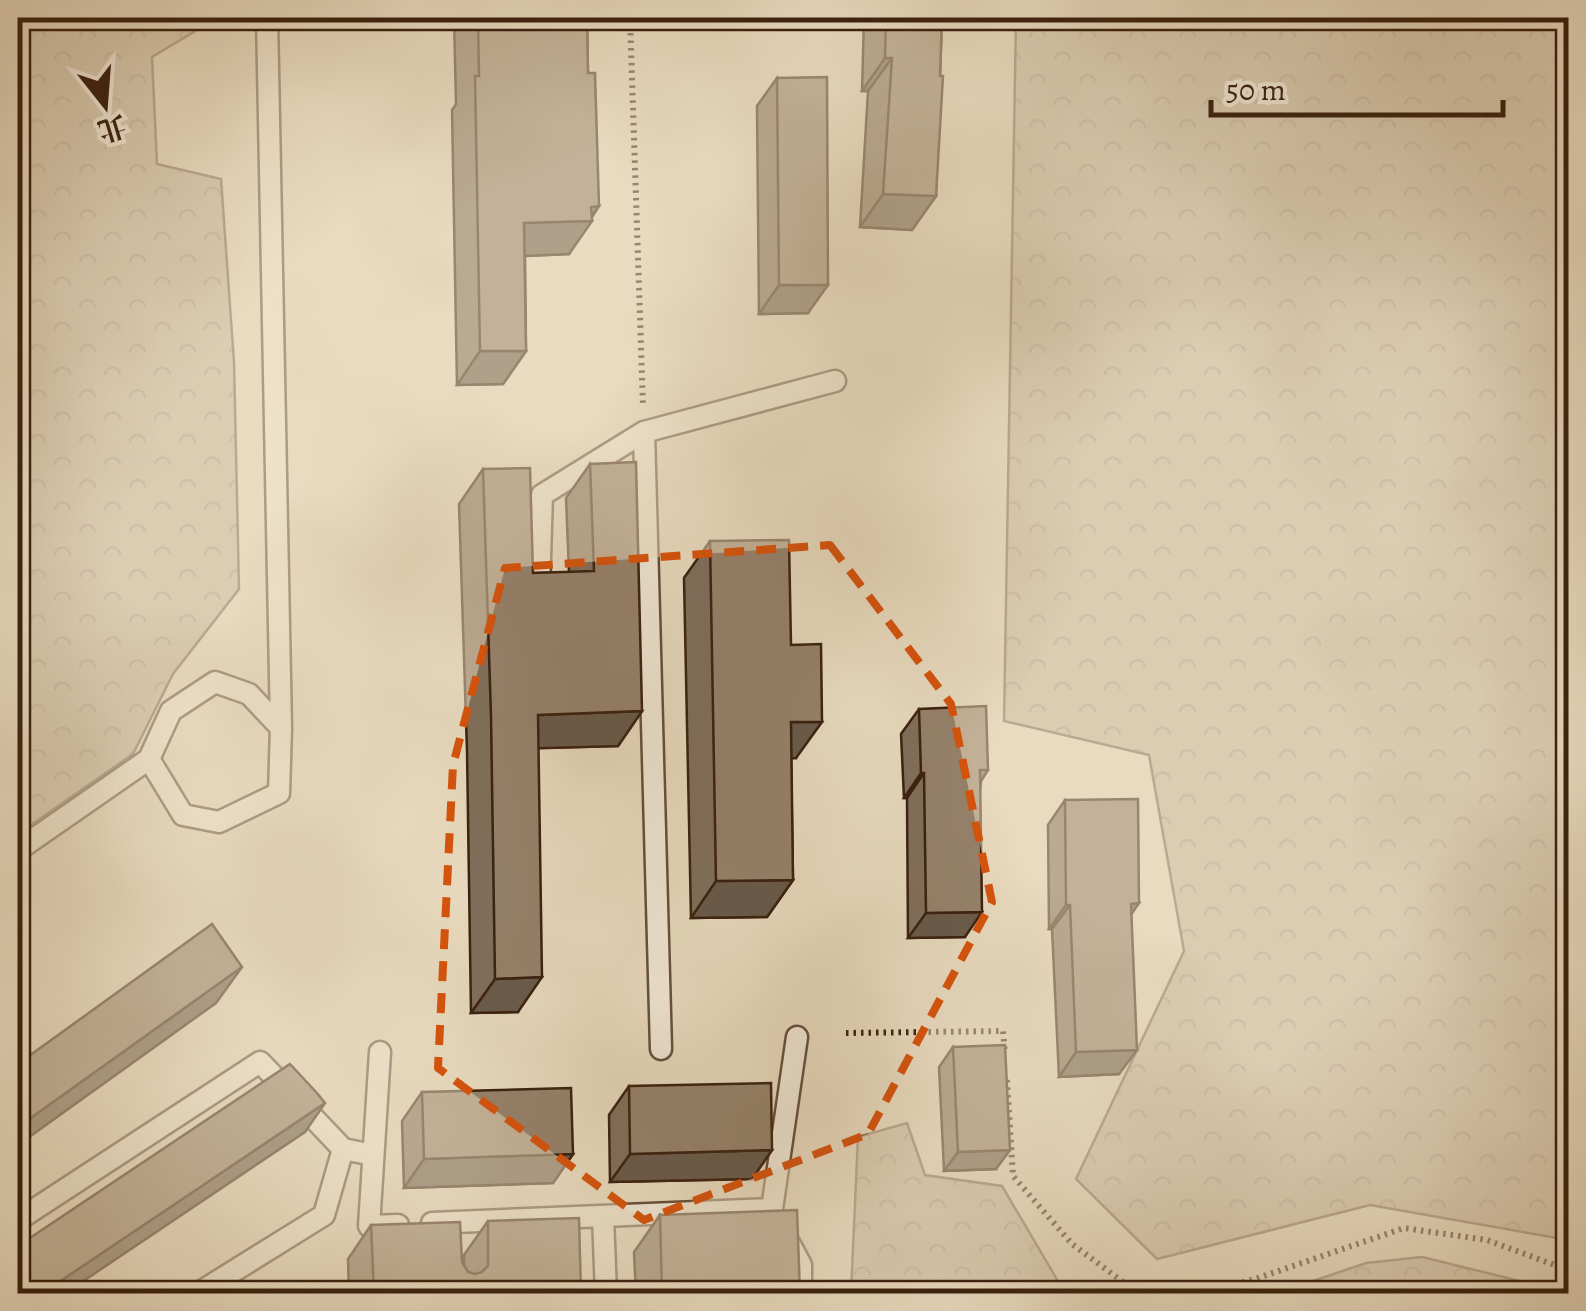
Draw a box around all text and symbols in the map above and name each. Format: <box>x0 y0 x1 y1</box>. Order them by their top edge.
north arrow <box>55 55 155 155</box>
scale bar <box>1211 55 1504 117</box>
text: 50 m <box>1226 70 1286 110</box>
text: 北 <box>93 106 131 150</box>

